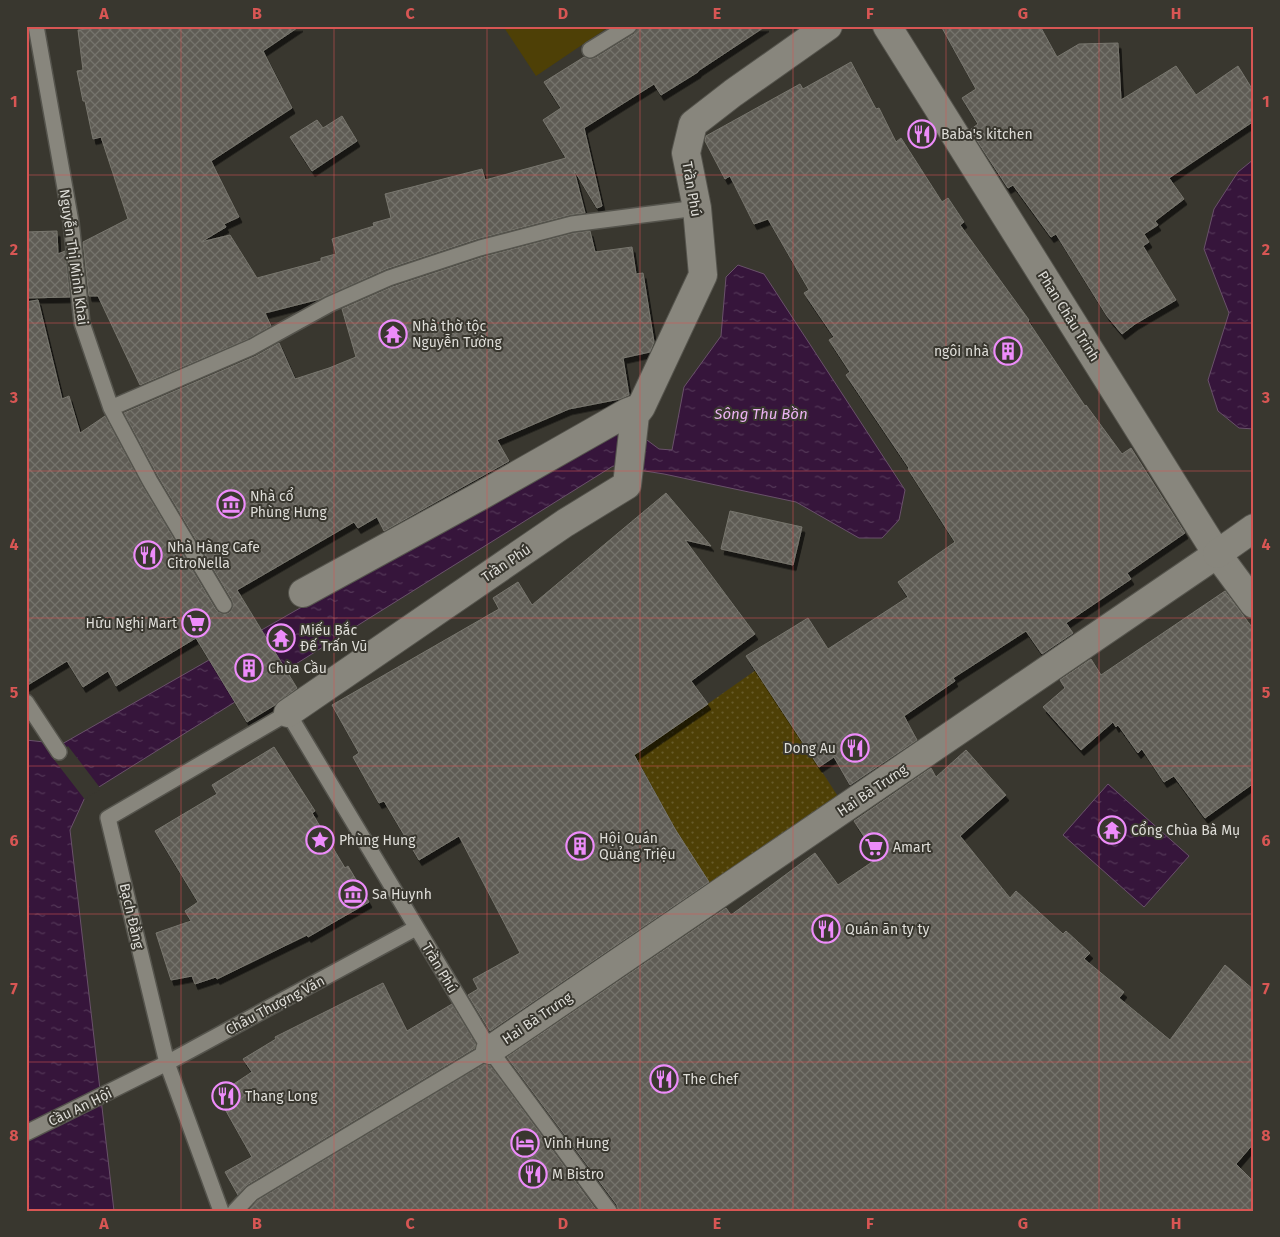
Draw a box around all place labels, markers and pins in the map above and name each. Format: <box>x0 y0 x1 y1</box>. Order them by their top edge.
restaurant icon: Baba's kitchen <box>907 119 937 149</box>
place label: Baba's kitchen <box>941 126 1033 143</box>
place label: Nhà thờ tộc Nguyễn Tường <box>412 318 503 351</box>
temple icon: Nhà thờ tộc Nguyễn Tường <box>378 319 408 349</box>
building icon: ngôi nhà <box>993 336 1023 366</box>
place label: ngôi nhà <box>934 343 989 360</box>
place label: Nhà cổ Phùng Hưng <box>250 487 328 521</box>
museum icon: Nhà cổ Phùng Hưng <box>216 489 246 519</box>
place label: Nhà Hàng Cafe CitroNella <box>167 539 260 572</box>
restaurant icon: Nhà Hàng Cafe CitroNella <box>133 540 163 570</box>
supermarket icon: Hữu Nghị Mart <box>181 608 211 638</box>
place label: Hữu Nghị Mart <box>86 615 178 632</box>
place label: Miếu Bắc Đế Trấn Vũ <box>300 621 367 655</box>
temple icon: Miếu Bắc Đế Trấn Vũ <box>266 623 296 653</box>
building icon: Chùa Cầu <box>234 653 264 683</box>
place label: Chùa Cầu <box>268 659 327 677</box>
restaurant icon: Dong Au <box>840 733 870 763</box>
place label: Dong Au <box>783 740 836 757</box>
temple icon: Cổng Chùa Bà Mụ <box>1097 815 1127 845</box>
place label: Cổng Chùa Bà Mụ <box>1131 821 1240 839</box>
place icon: Phùng Hung <box>305 825 335 855</box>
place label: Hội Quán Quảng Triệu <box>599 830 676 863</box>
building icon: Hội Quán Quảng Triệu <box>565 831 595 861</box>
place label: Phùng Hung <box>339 832 416 849</box>
supermarket icon: Amart <box>859 832 889 862</box>
place label: Amart <box>893 839 932 856</box>
museum icon: Sa Huynh <box>338 879 368 909</box>
place label: Sa Huynh <box>372 886 432 903</box>
restaurant icon: Quán ān ty ty <box>811 914 841 944</box>
place label: Quán ān ty ty <box>845 921 929 938</box>
restaurant icon: The Chef <box>649 1064 679 1094</box>
place label: The Chef <box>683 1071 739 1088</box>
restaurant icon: Thang Long <box>211 1081 241 1111</box>
place label: Thang Long <box>245 1088 318 1105</box>
hotel icon: Vinh Hung <box>510 1128 540 1158</box>
place label: Vinh Hung <box>544 1135 610 1152</box>
restaurant icon: M Bistro <box>518 1159 548 1189</box>
place label: M Bistro <box>552 1166 604 1183</box>

